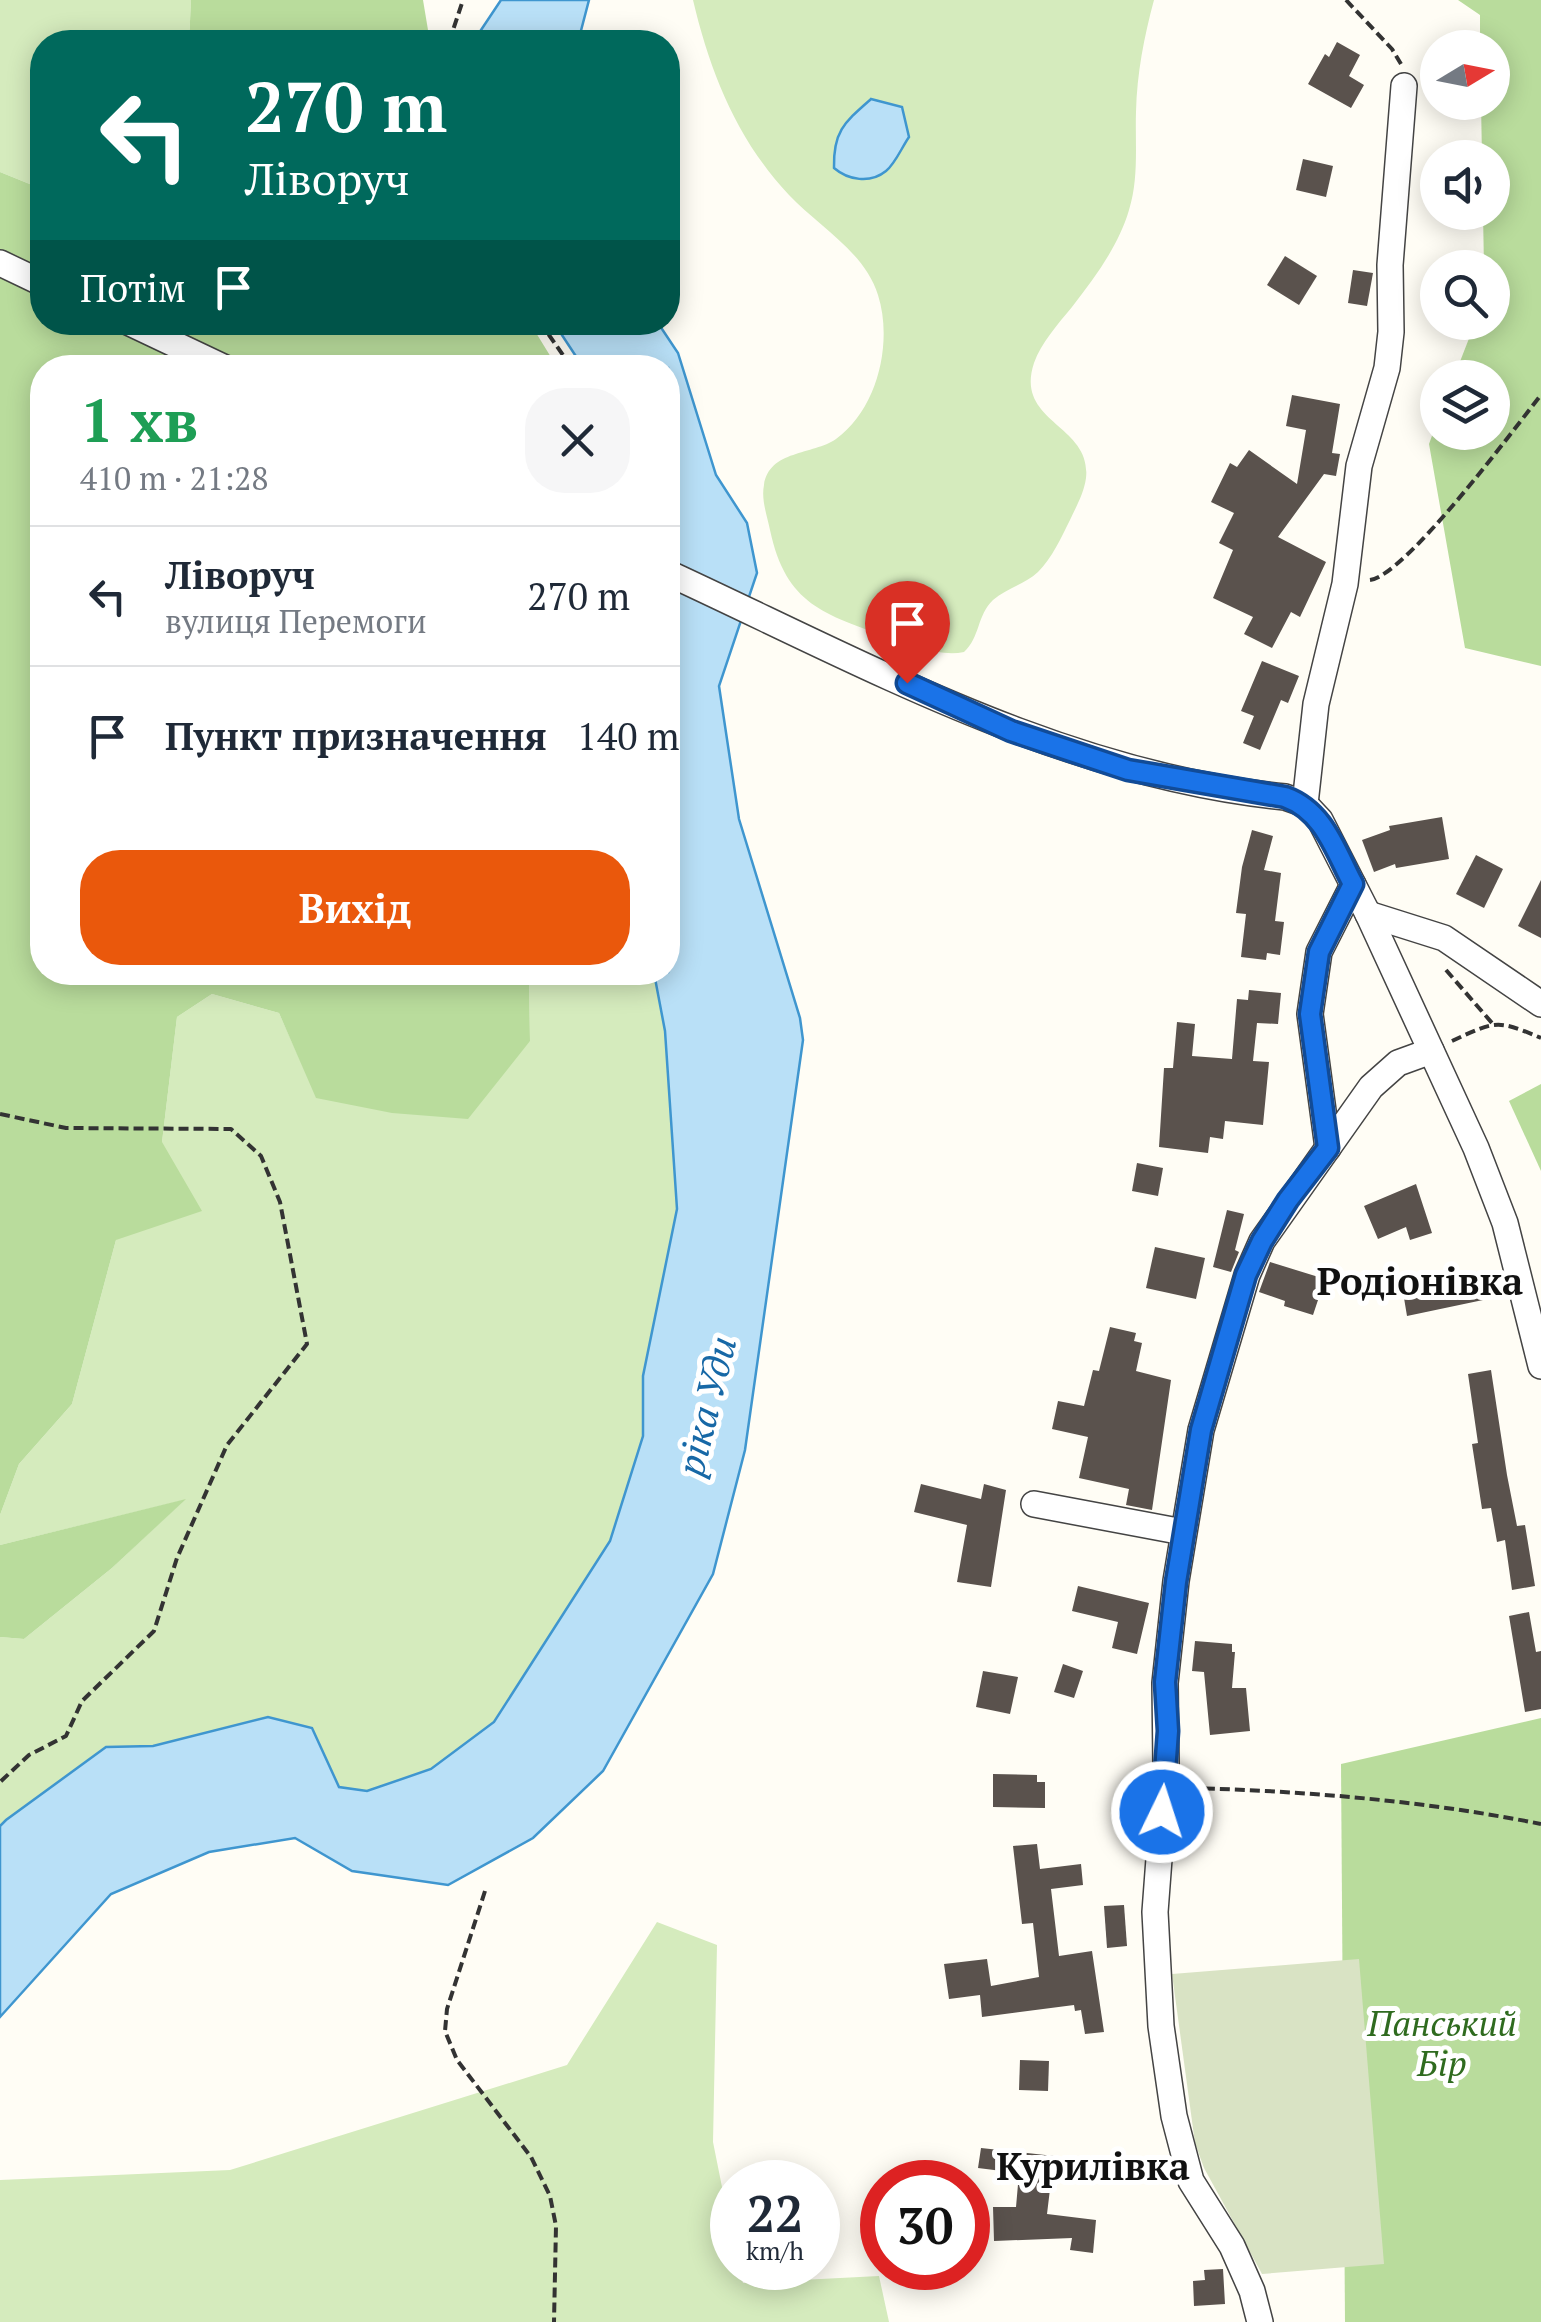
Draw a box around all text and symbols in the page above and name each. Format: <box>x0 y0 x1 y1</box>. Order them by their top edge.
north arrow <box>1420 30 1510 120</box>
map controls <box>1420 30 1510 450</box>
text: 270 m <box>245 59 447 152</box>
icon: left <box>80 70 210 200</box>
button: sound <box>1420 140 1510 230</box>
text: Ліворуч <box>245 148 410 208</box>
button: search <box>1420 250 1510 340</box>
icon: arrive <box>206 260 261 315</box>
text: Потім <box>80 263 186 313</box>
button: layers <box>1420 360 1510 450</box>
text: 1 хв <box>80 380 198 459</box>
button: close <box>525 388 630 493</box>
text: 410 m · 21:28 <box>80 457 268 499</box>
text: Ліворуч <box>165 550 315 600</box>
icon: left <box>80 569 135 624</box>
text: 270 m <box>527 571 630 621</box>
pin <box>865 581 950 684</box>
icon: arrive <box>880 596 935 651</box>
text: вулиця Перемоги <box>165 600 427 642</box>
icon: arrive <box>80 709 135 764</box>
text: Пункт призначення <box>165 711 547 761</box>
text: 140 m <box>577 711 680 761</box>
button: Вихід <box>80 850 630 965</box>
district label: Родіонівка <box>1317 1256 1523 1306</box>
water label: ріка Уди <box>665 1331 747 1481</box>
position arrow <box>1110 1760 1214 1864</box>
park label: Панський Бір <box>1366 2000 1517 2086</box>
district label: Курилівка <box>996 2141 1190 2191</box>
speed limit sign: 30 <box>860 2160 990 2290</box>
text: 22 <box>747 2180 803 2246</box>
text: km/h <box>746 2234 804 2267</box>

